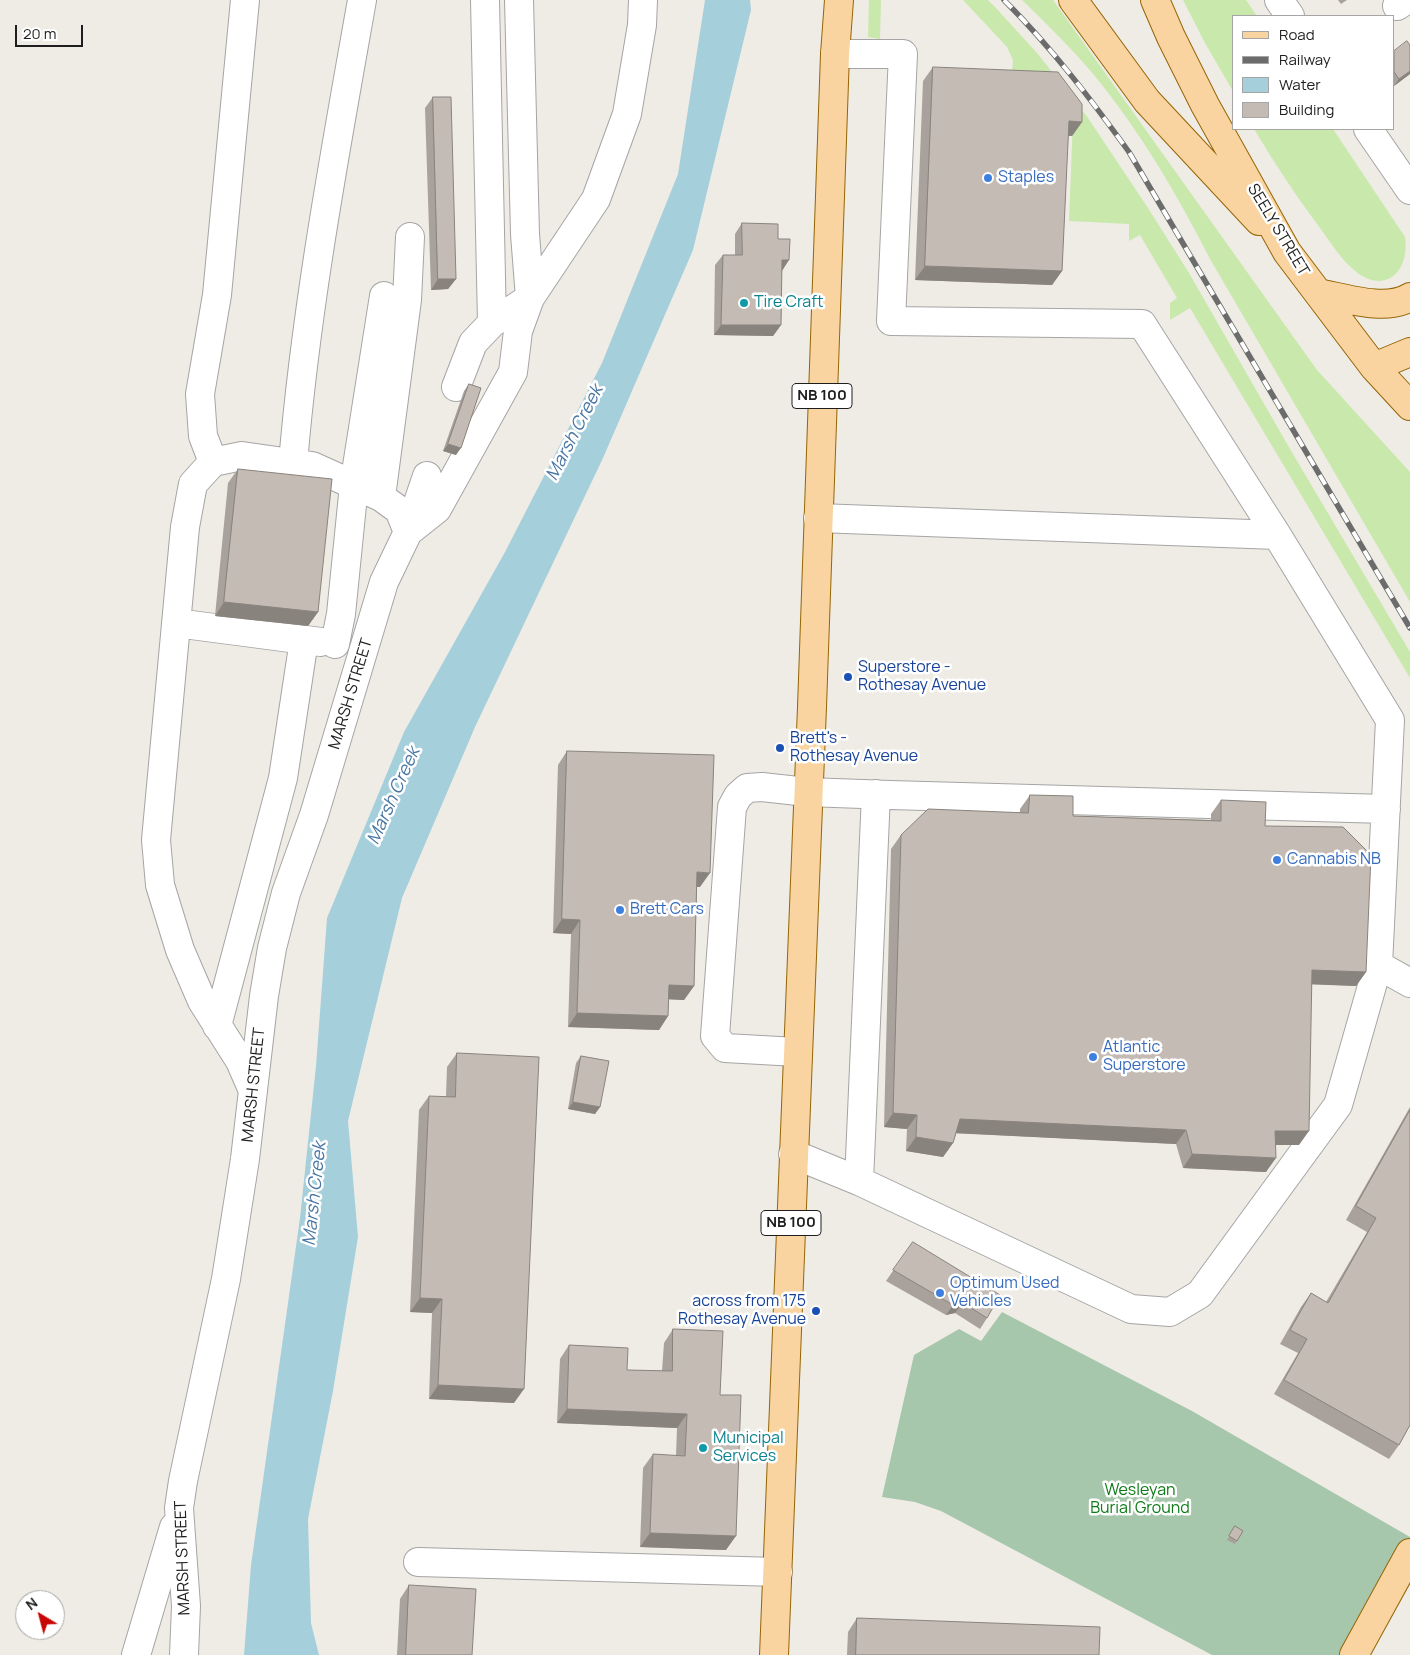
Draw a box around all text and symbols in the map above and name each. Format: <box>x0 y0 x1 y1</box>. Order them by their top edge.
scale bar <box>18 15 85 47</box>
legend <box>1232 15 1395 130</box>
text: 20 m <box>23 23 56 44</box>
text: Road <box>1279 24 1315 45</box>
text: Railway <box>1279 49 1331 70</box>
text: Water <box>1279 74 1321 95</box>
text: Building <box>1279 99 1334 120</box>
place label: Staples <box>998 168 1054 188</box>
marker: Staples <box>982 172 994 184</box>
street label: SEELY STREET <box>1243 180 1313 280</box>
place label: Tire Craft <box>754 293 823 313</box>
marker: Tire Craft <box>738 297 750 309</box>
water label: Marsh Creek <box>542 382 608 484</box>
road number: NB 100 <box>792 384 852 408</box>
street label: MARSH STREET <box>325 636 377 752</box>
place label: Superstore - Rothesay Avenue <box>858 658 986 696</box>
marker: Superstore - Rothesay Avenue <box>842 671 854 683</box>
place label: Brett's - Rothesay Avenue <box>790 729 918 767</box>
marker: Brett's - Rothesay Avenue <box>774 742 786 754</box>
water label: Marsh Creek <box>363 744 425 848</box>
place label: Cannabis NB <box>1287 850 1381 870</box>
marker: Cannabis NB <box>1271 854 1283 866</box>
place label: Brett Cars <box>630 900 704 920</box>
marker: Brett Cars <box>614 904 626 916</box>
street label: MARSH STREET <box>238 1027 270 1143</box>
place label: Atlantic Superstore <box>1103 1038 1186 1076</box>
marker: Atlantic Superstore <box>1087 1051 1099 1063</box>
water label: Marsh Creek <box>299 1141 331 1247</box>
road number: NB 100 <box>761 1210 821 1236</box>
place label: Optimum Used Vehicles <box>950 1274 1059 1312</box>
marker: Optimum Used Vehicles <box>934 1287 946 1299</box>
place label: across from 175 Rothesay Avenue <box>678 1292 806 1330</box>
marker: across from 175 Rothesay Avenue <box>810 1305 822 1317</box>
place label: Municipal Services <box>713 1429 784 1467</box>
marker: Municipal Services <box>697 1442 709 1454</box>
park label: Wesleyan Burial Ground <box>1090 1481 1190 1519</box>
street label: MARSH STREET <box>171 1500 195 1616</box>
north arrow <box>15 1590 65 1640</box>
text: N <box>22 1593 41 1614</box>

